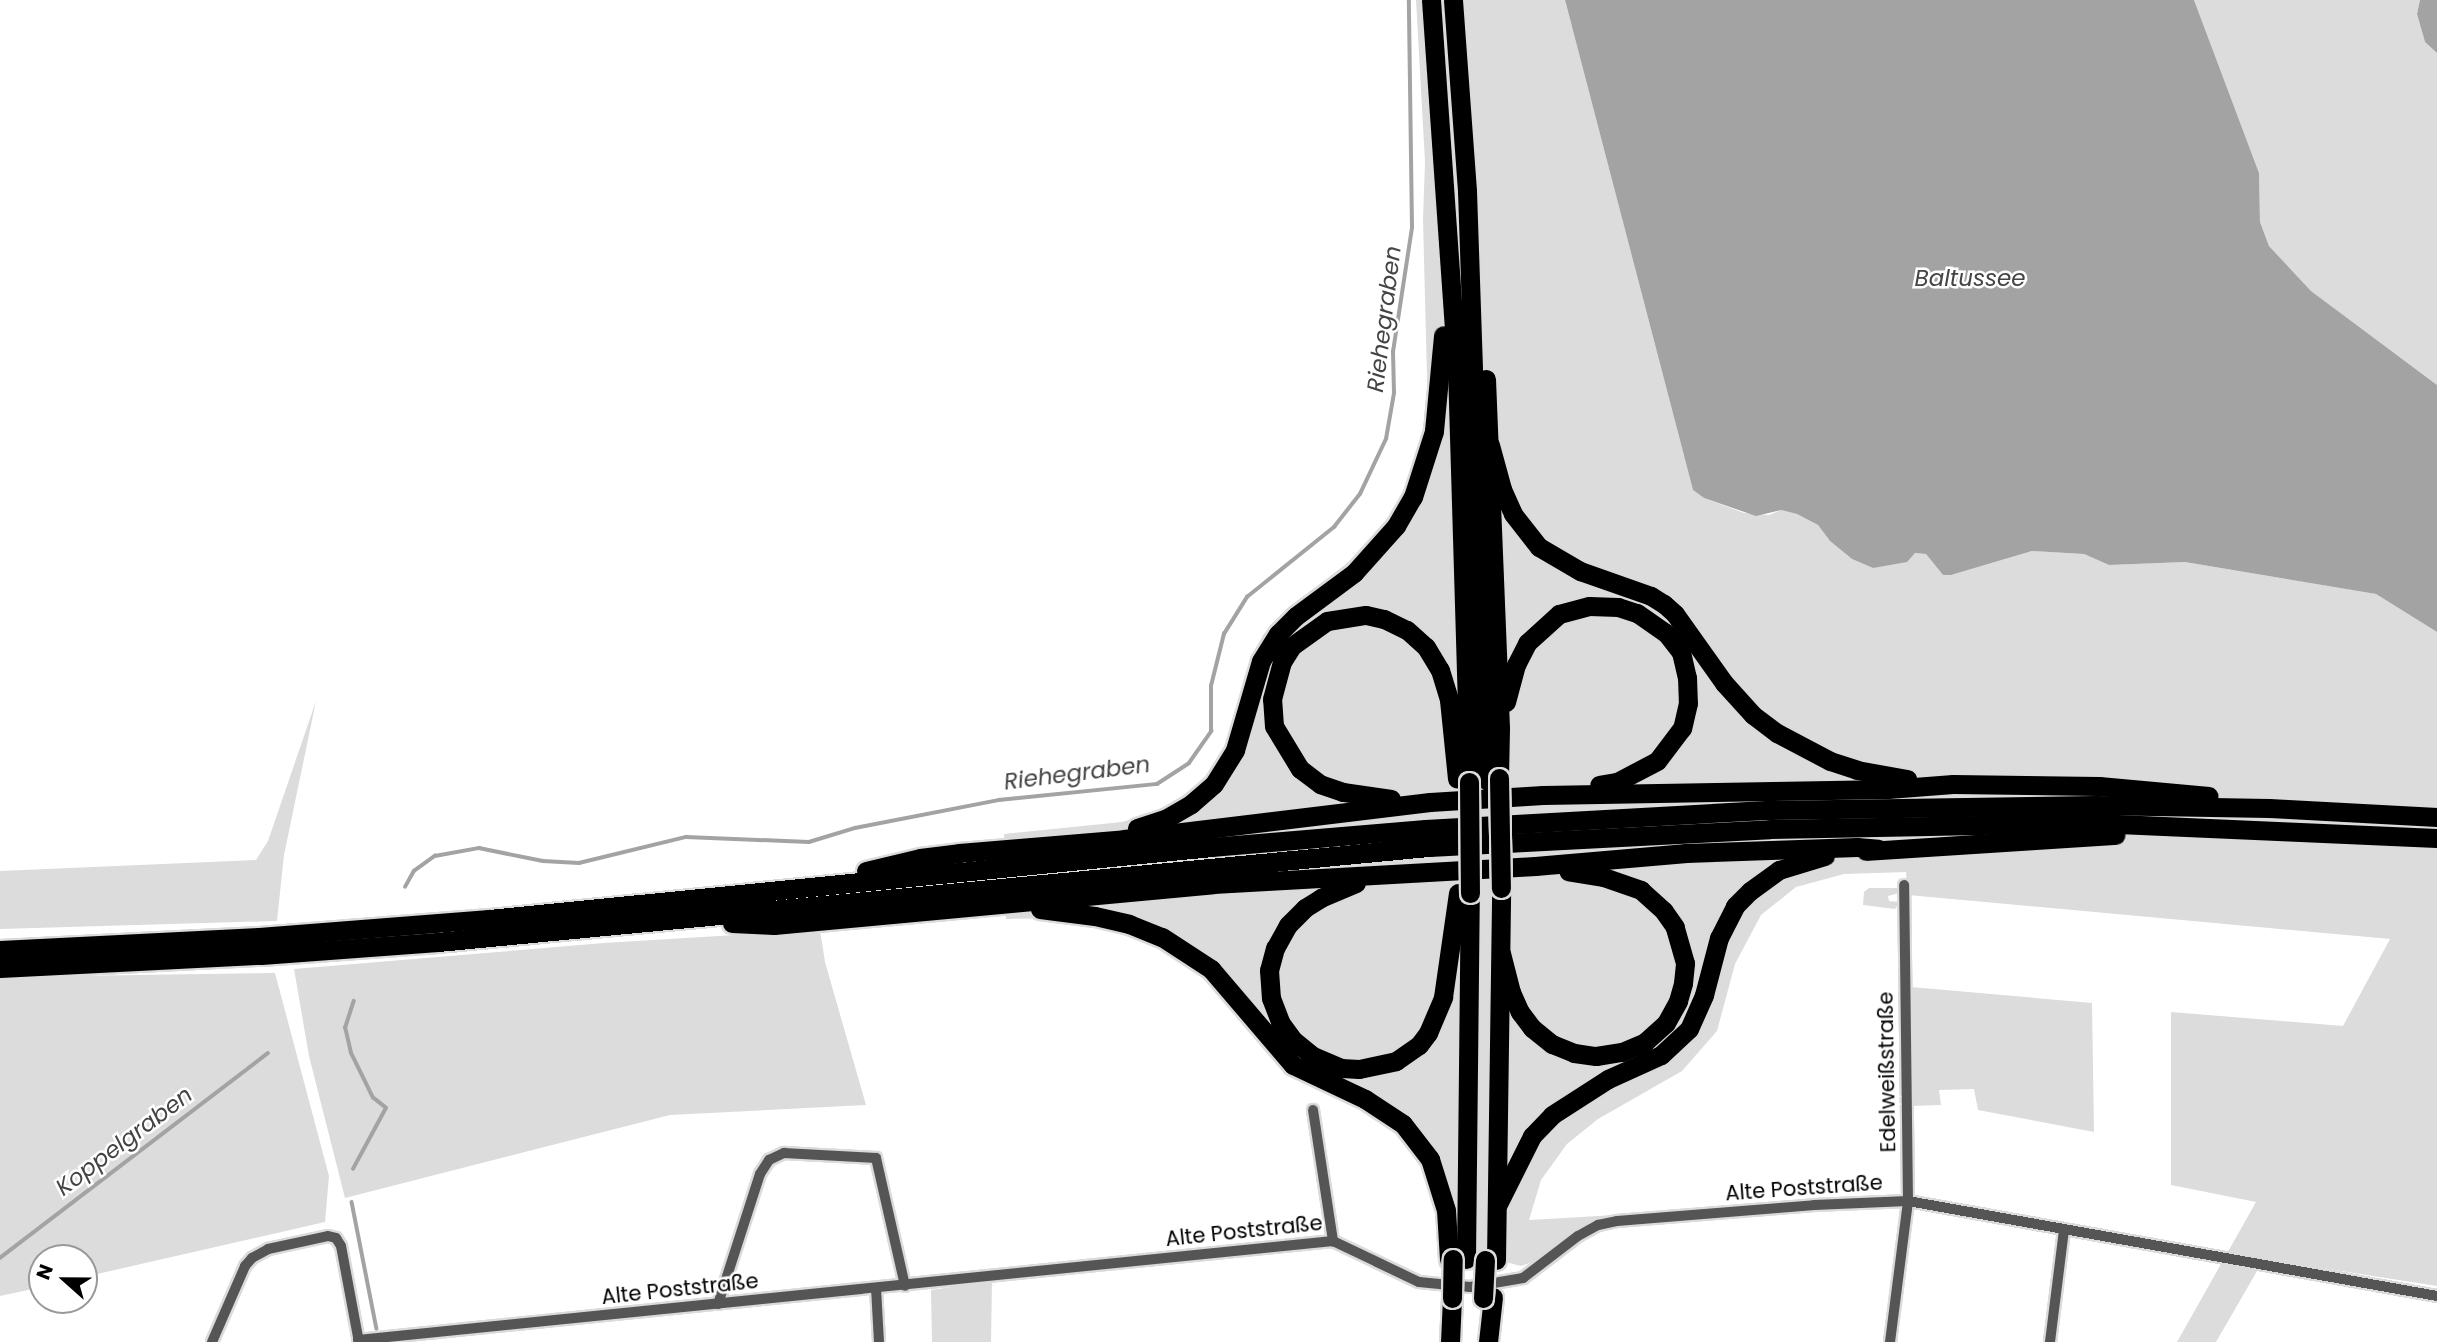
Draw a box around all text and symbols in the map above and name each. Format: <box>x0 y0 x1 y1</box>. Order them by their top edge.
water label: Riehegraben <box>1361 244 1407 394</box>
water label: Baltussee <box>1915 264 2025 292</box>
water label: Riehegraben <box>1002 750 1152 796</box>
street label: Edelweißstraße <box>1873 991 1901 1153</box>
water label: Koppelgraben <box>50 1081 198 1201</box>
street label: Alte Poststraße <box>1724 1170 1884 1206</box>
street label: Alte Poststraße <box>1164 1210 1324 1252</box>
north arrow <box>28 1244 98 1314</box>
text: N <box>30 1261 60 1284</box>
street label: Alte Poststraße <box>600 1268 760 1310</box>

